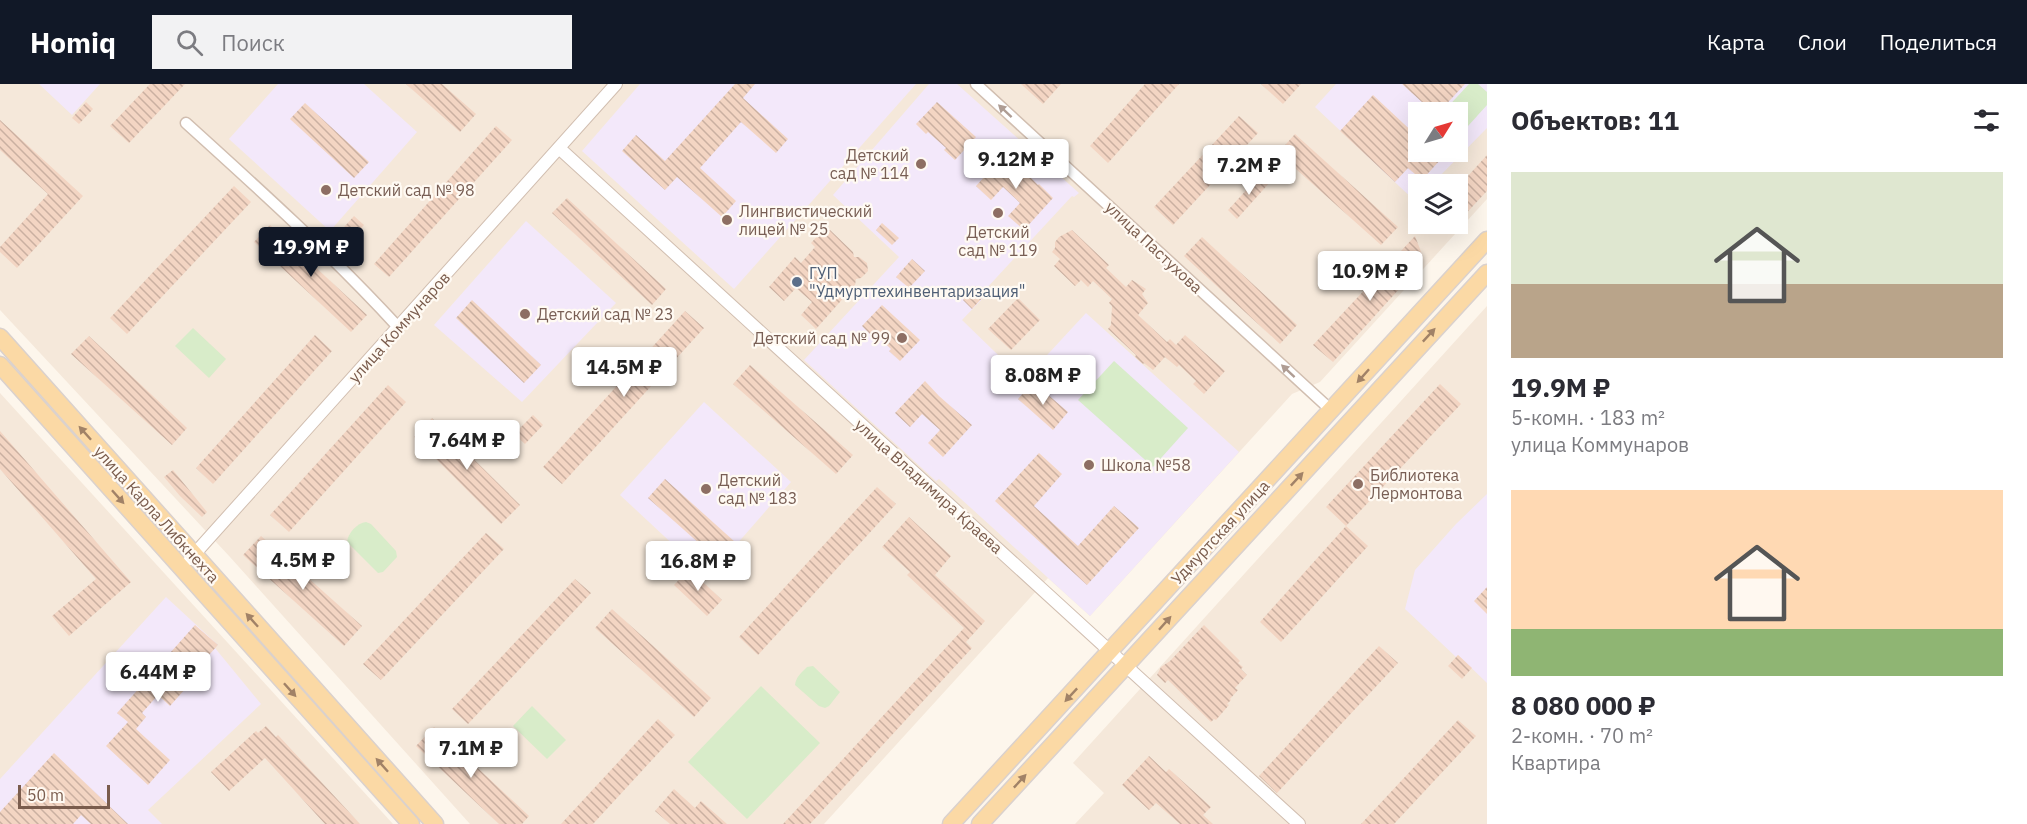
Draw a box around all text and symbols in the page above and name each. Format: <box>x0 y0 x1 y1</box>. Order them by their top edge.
search box <box>152 15 572 69</box>
text: Homiq <box>30 24 116 61</box>
icon: search <box>173 26 206 59</box>
text: Поиск <box>221 28 285 57</box>
text: Карта <box>1707 28 1765 56</box>
text: Слои <box>1798 28 1847 56</box>
text: Поделиться <box>1880 28 1997 56</box>
north arrow <box>1408 102 1468 162</box>
map controls <box>1408 102 1468 234</box>
text: Объектов: 11 <box>1511 103 1679 137</box>
icon: filters <box>1970 104 2003 137</box>
one-way arrow <box>999 105 1013 119</box>
pin: 9.12M ₽ <box>961 139 1071 190</box>
place label: Детский сад № 114 <box>830 145 909 183</box>
text: 9.12M ₽ <box>978 145 1054 172</box>
pin: 7.2M ₽ <box>1200 145 1298 196</box>
text: 7.2M ₽ <box>1217 151 1281 178</box>
marker: Детский сад № 114 <box>914 157 928 171</box>
button: layers <box>1408 174 1468 234</box>
place label: Детский сад № 98 <box>338 180 475 200</box>
marker: Детский сад № 98 <box>319 183 333 197</box>
street label: улица Пастухова <box>1101 197 1207 298</box>
place label: Лингвистический лицей № 25 <box>739 201 872 239</box>
marker: Детский сад № 119 <box>991 206 1005 220</box>
icon: home <box>1703 211 1811 319</box>
marker: Лингвистический лицей № 25 <box>720 213 734 227</box>
place label: Детский сад № 119 <box>958 222 1038 260</box>
pin: 19.9M ₽ <box>256 227 366 278</box>
text: 19.9M ₽ <box>273 233 349 260</box>
pin: 10.9M ₽ <box>1315 251 1425 302</box>
text: 10.9M ₽ <box>1332 257 1408 284</box>
place label: ГУП "Удмурттехинвентаризация" <box>809 263 1025 301</box>
street label: улица Коммунаров <box>344 267 454 387</box>
marker: ГУП "Удмурттехинвентаризация" <box>790 275 804 289</box>
place label: Детский сад № 23 <box>537 304 674 324</box>
marker: Детский сад № 23 <box>518 307 532 321</box>
place label: Детский сад № 99 <box>753 328 890 348</box>
one-way arrow <box>1422 328 1436 343</box>
marker: Детский сад № 99 <box>895 331 909 345</box>
pin: 14.5M ₽ <box>569 347 679 398</box>
text: 14.5M ₽ <box>586 353 662 380</box>
pin: 8.08M ₽ <box>988 355 1098 406</box>
text: 8.08M ₽ <box>1005 361 1081 388</box>
one-way arrow <box>1281 364 1296 378</box>
one-way arrow <box>1357 368 1370 383</box>
text: 19.9M ₽ <box>1511 370 1610 404</box>
text: 5-комн. · 183 m² <box>1511 404 1665 431</box>
street label: улица Владимира Краева <box>851 414 1007 558</box>
pin: 7.64M ₽ <box>412 420 522 471</box>
one-way arrow <box>79 426 92 441</box>
text: 7.64M ₽ <box>429 426 505 453</box>
text: улица Коммунаров <box>1511 431 1689 458</box>
street label: улица Карла Либкнехта <box>90 441 224 587</box>
place label: Школа №58 <box>1101 455 1191 475</box>
marker: Школа №58 <box>1082 458 1096 472</box>
place label: Библиотека Лермонтова <box>1370 465 1463 503</box>
place label: Детский сад № 183 <box>718 470 797 508</box>
one-way arrow <box>1290 472 1303 487</box>
street label: Удмуртская улица <box>1166 475 1274 588</box>
marker: Библиотека Лермонтова <box>1351 477 1365 491</box>
marker: Детский сад № 183 <box>699 482 713 496</box>
one-way arrow <box>111 490 125 505</box>
icon: home <box>1703 529 1811 637</box>
pin: 4.5M ₽ <box>254 540 352 591</box>
pin: 16.8M ₽ <box>643 541 753 592</box>
text: 4.5M ₽ <box>271 546 335 573</box>
text: 16.8M ₽ <box>660 547 736 574</box>
one-way arrow <box>246 613 259 628</box>
one-way arrow <box>1158 616 1171 631</box>
pin: 6.44M ₽ <box>103 652 213 703</box>
text: 6.44M ₽ <box>120 658 196 685</box>
one-way arrow <box>283 682 296 697</box>
one-way arrow <box>1064 687 1078 701</box>
text: 8 080 000 ₽ <box>1511 688 1656 722</box>
text: 2-комн. · 70 m² <box>1511 722 1653 749</box>
pin: 7.1M ₽ <box>422 728 520 779</box>
text: 7.1M ₽ <box>439 734 503 761</box>
text: Квартира <box>1511 749 1601 776</box>
one-way arrow <box>376 758 389 773</box>
one-way arrow <box>1013 774 1026 789</box>
scale bar <box>18 782 110 810</box>
text: 50 m <box>27 785 64 805</box>

